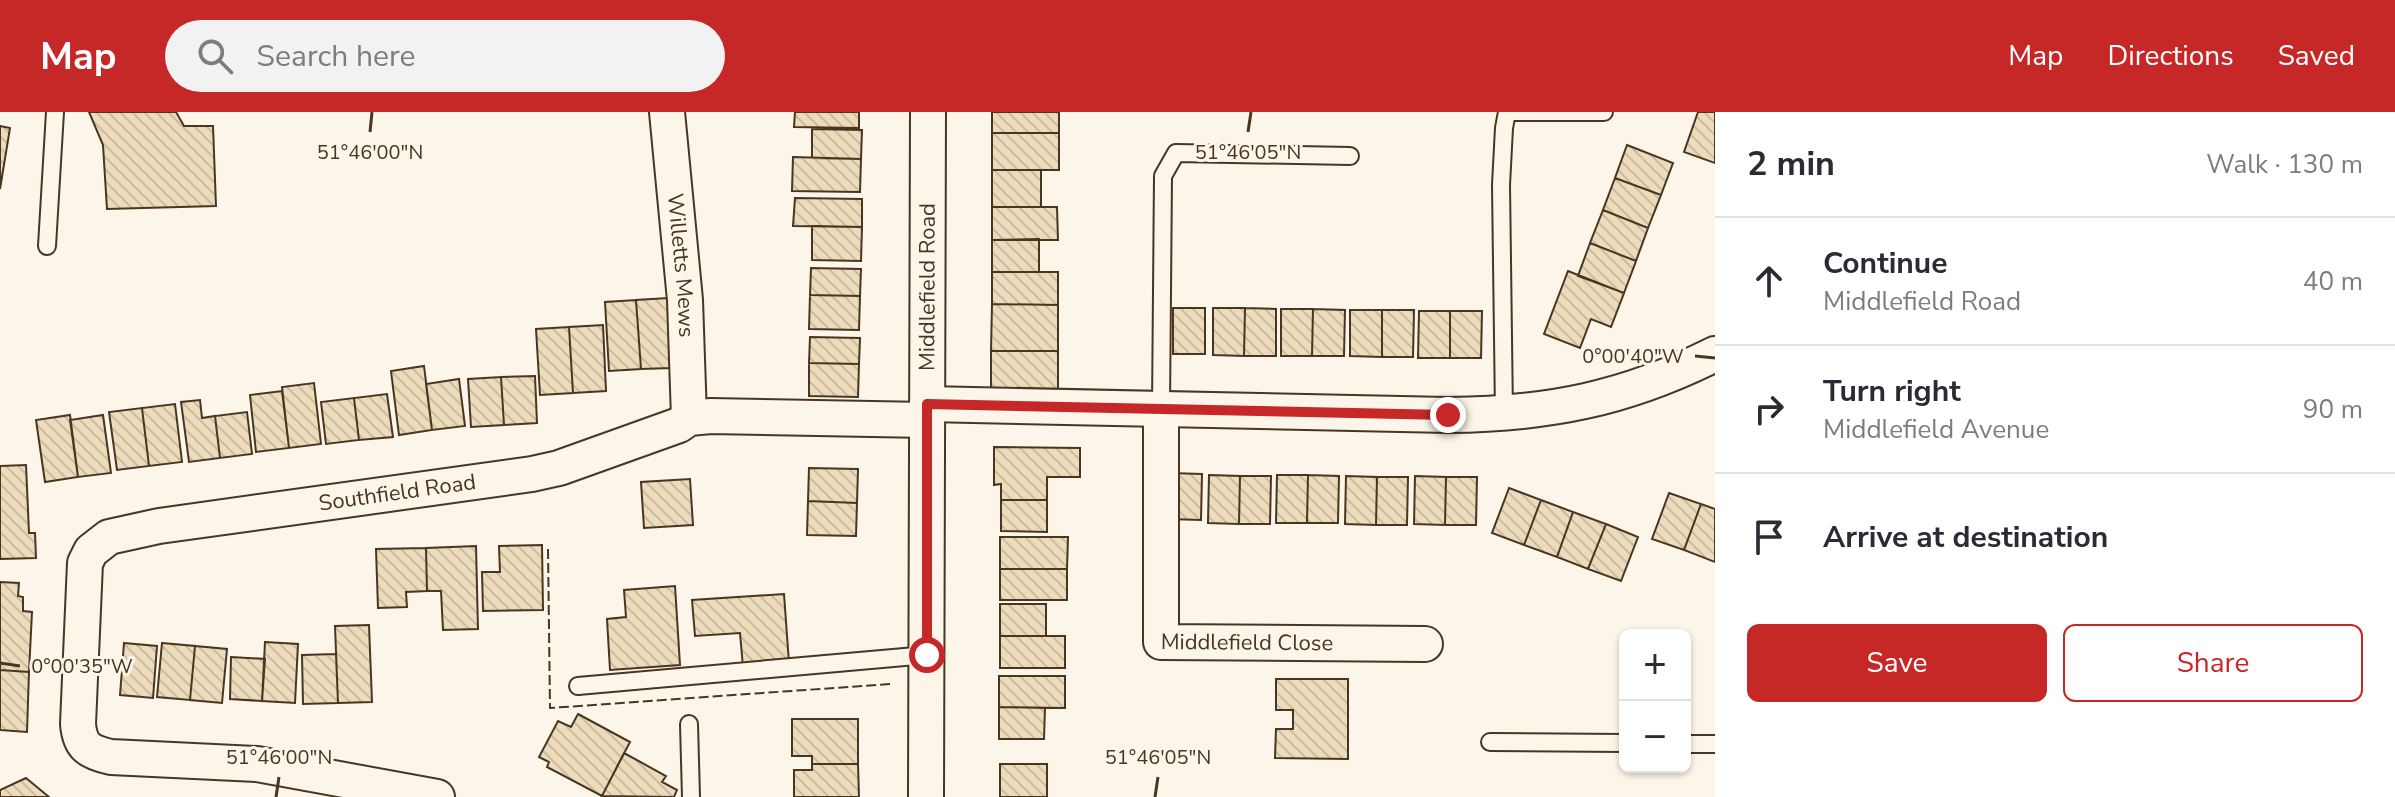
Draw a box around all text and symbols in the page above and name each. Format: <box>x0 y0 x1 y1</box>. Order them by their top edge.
search box <box>165 20 725 92</box>
text: Map <box>40 31 117 82</box>
icon: search <box>193 34 237 78</box>
text: Search here <box>257 36 416 77</box>
text: Map <box>2008 37 2063 75</box>
text: Directions <box>2107 37 2234 75</box>
text: Saved <box>2278 37 2355 75</box>
text: 51°46'00"N <box>317 139 423 166</box>
text: 51°46'05"N <box>1195 139 1301 166</box>
text: 2 min <box>1747 141 1835 187</box>
text: Walk · 130 m <box>2206 147 2363 182</box>
street label: Willetts Mews <box>660 192 701 338</box>
street label: Middlefield Road <box>912 203 943 371</box>
text: Continue <box>1823 243 1948 284</box>
icon: ahead <box>1747 259 1791 303</box>
text: 40 m <box>2303 264 2363 299</box>
text: Middlefield Road <box>1823 284 2021 319</box>
text: 0°00'40"W <box>1582 343 1684 370</box>
text: Turn right <box>1823 371 1961 412</box>
icon: right <box>1747 387 1791 431</box>
text: 90 m <box>2303 392 2363 427</box>
route end <box>1430 397 1466 433</box>
text: Middlefield Avenue <box>1823 412 2049 447</box>
street label: Southfield Road <box>317 467 478 519</box>
icon: arrive <box>1747 515 1791 559</box>
text: Arrive at destination <box>1823 517 2108 558</box>
button: Save <box>1747 624 2047 702</box>
button: Share <box>2063 624 2363 702</box>
street label: Middlefield Close <box>1161 627 1333 658</box>
map controls <box>1619 629 1691 773</box>
button: + <box>1619 629 1691 701</box>
route start <box>909 637 945 673</box>
text: 0°00'35"W <box>31 653 133 680</box>
button: − <box>1619 701 1691 773</box>
text: 51°46'00"N <box>226 744 332 771</box>
text: 51°46'05"N <box>1105 744 1211 771</box>

